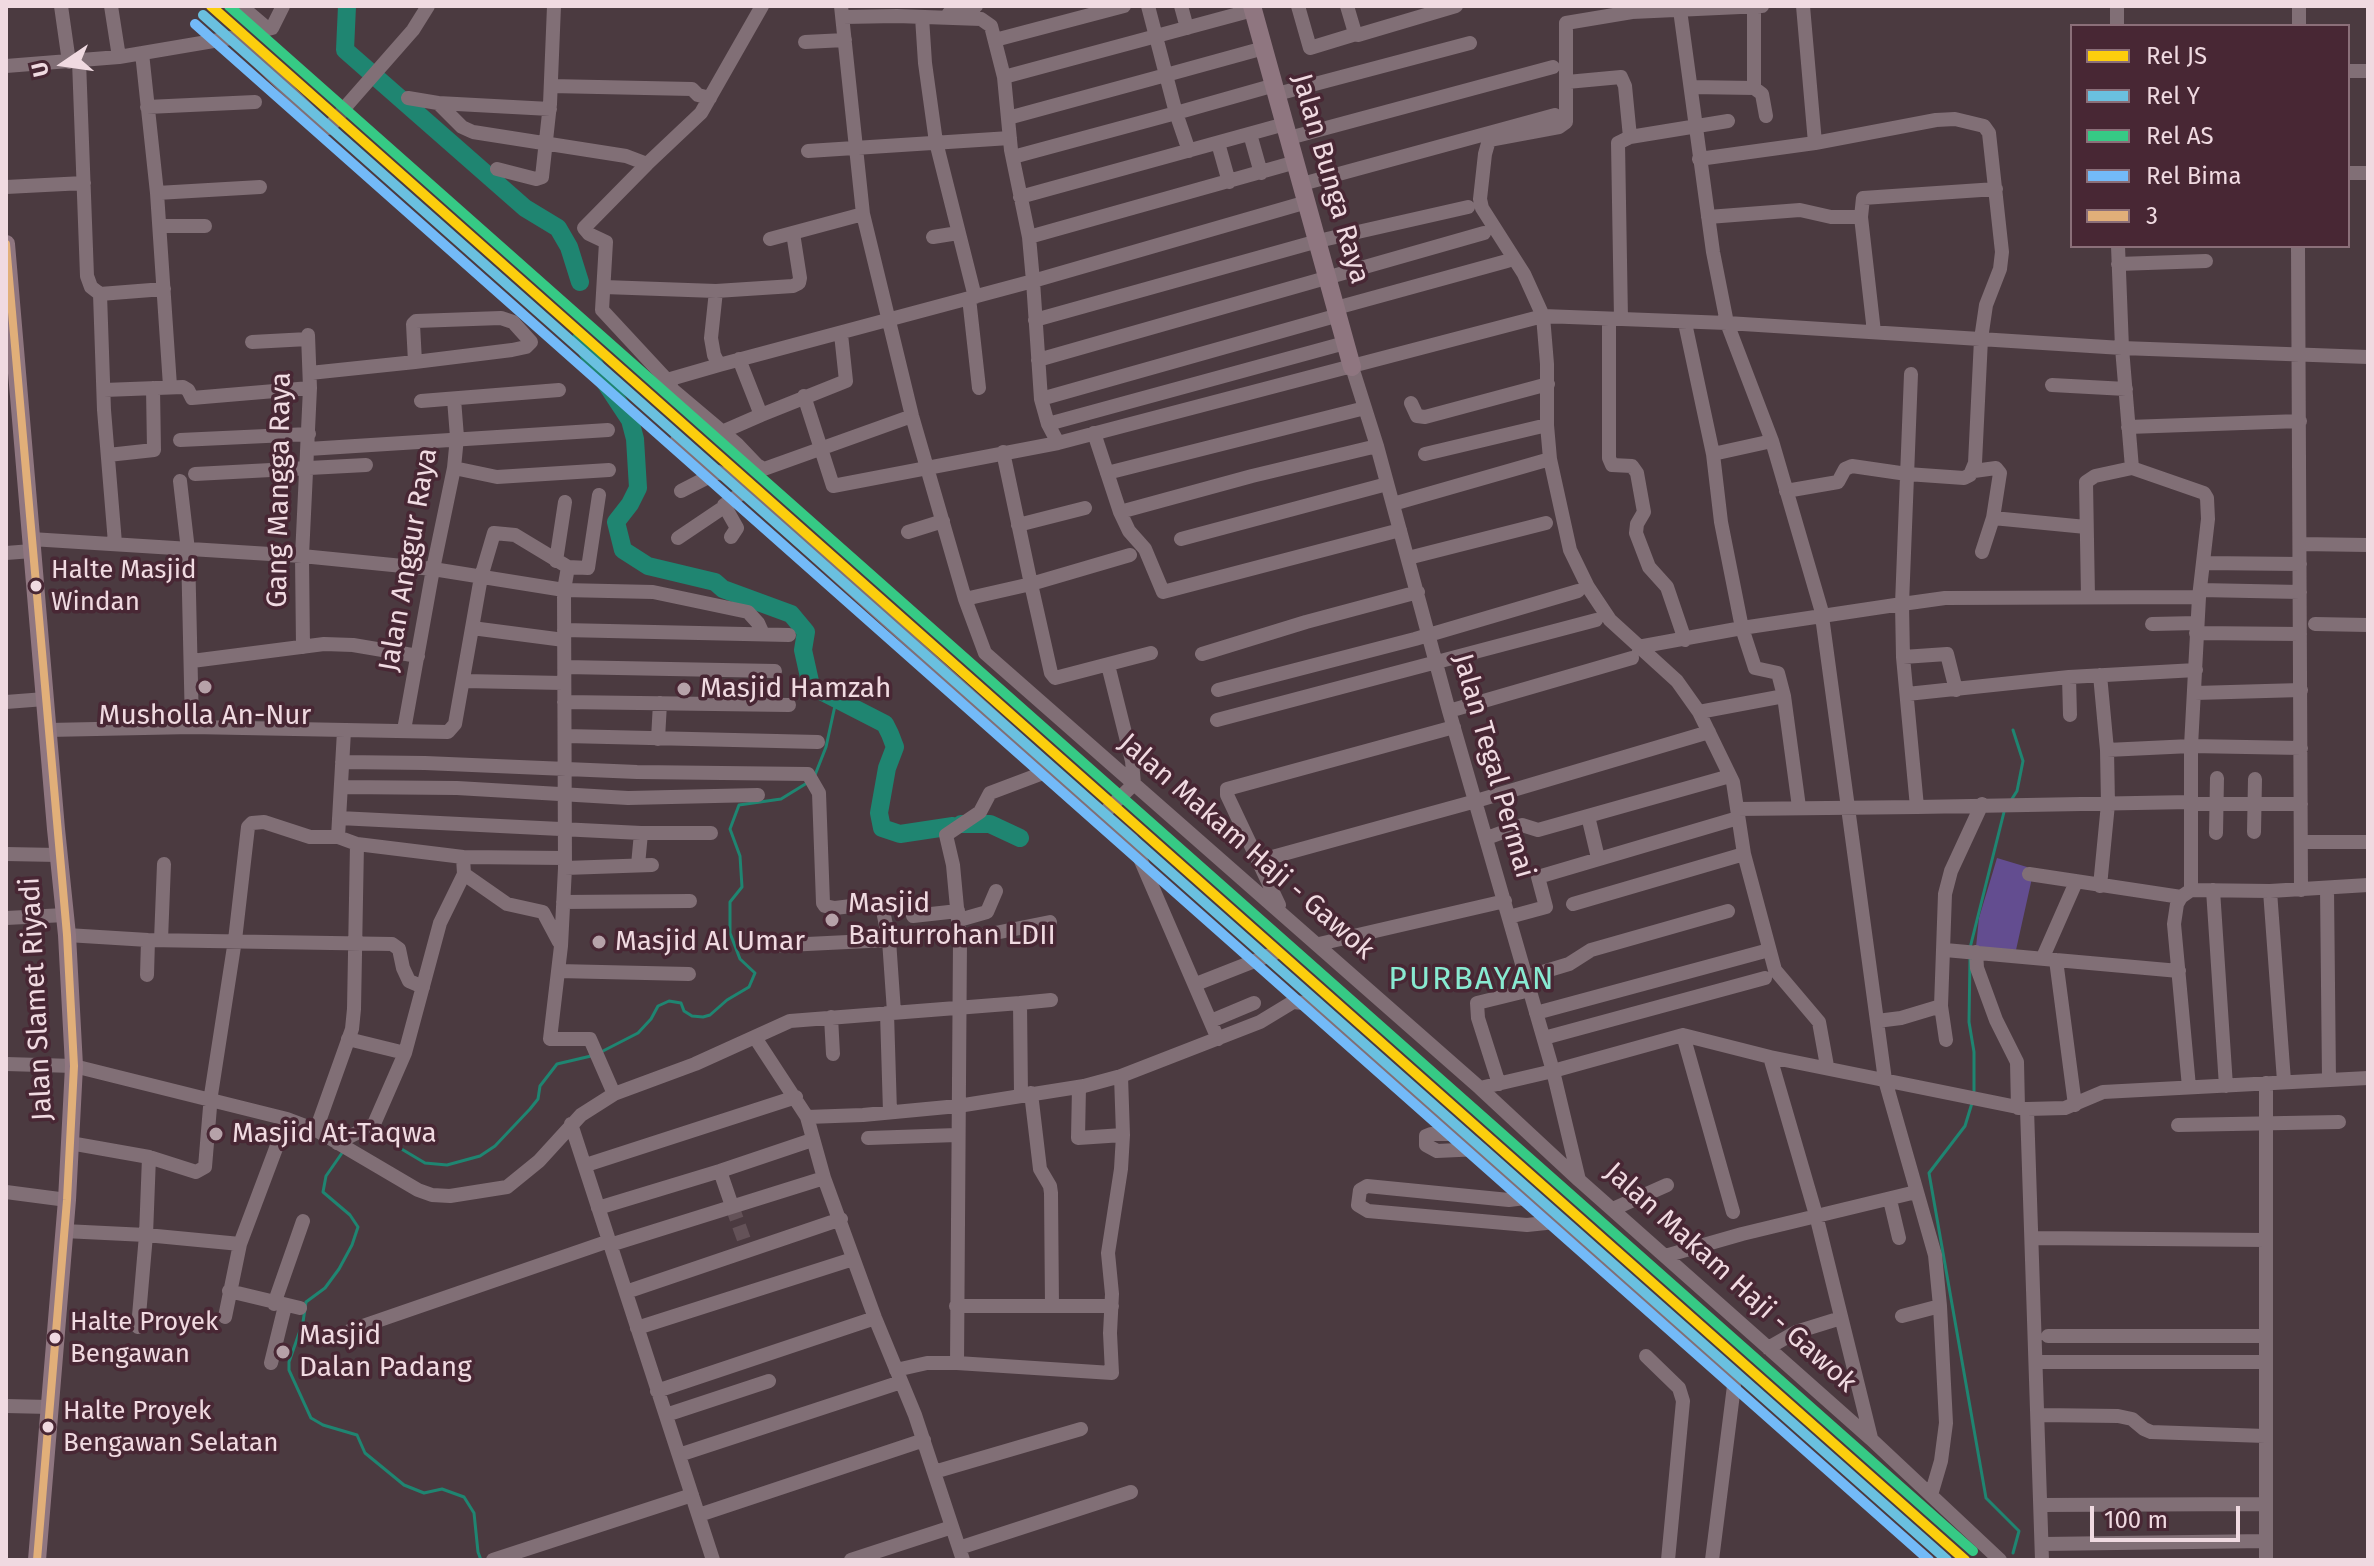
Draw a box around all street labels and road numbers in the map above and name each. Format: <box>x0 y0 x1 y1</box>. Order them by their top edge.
street label: Jalan Bunga Raya <box>1284 70 1376 288</box>
street label: Gang Mangga Raya <box>261 372 299 608</box>
street label: Jalan Anggur Raya <box>373 446 445 674</box>
street label: Jalan Tegal Permai <box>1445 650 1541 882</box>
street label: Jalan Makam Haji - Gawok <box>1111 727 1381 967</box>
street label: Jalan Slamet Riyadi <box>14 876 60 1122</box>
street label: Jalan Makam Haji - Gawok <box>1597 1156 1863 1400</box>

